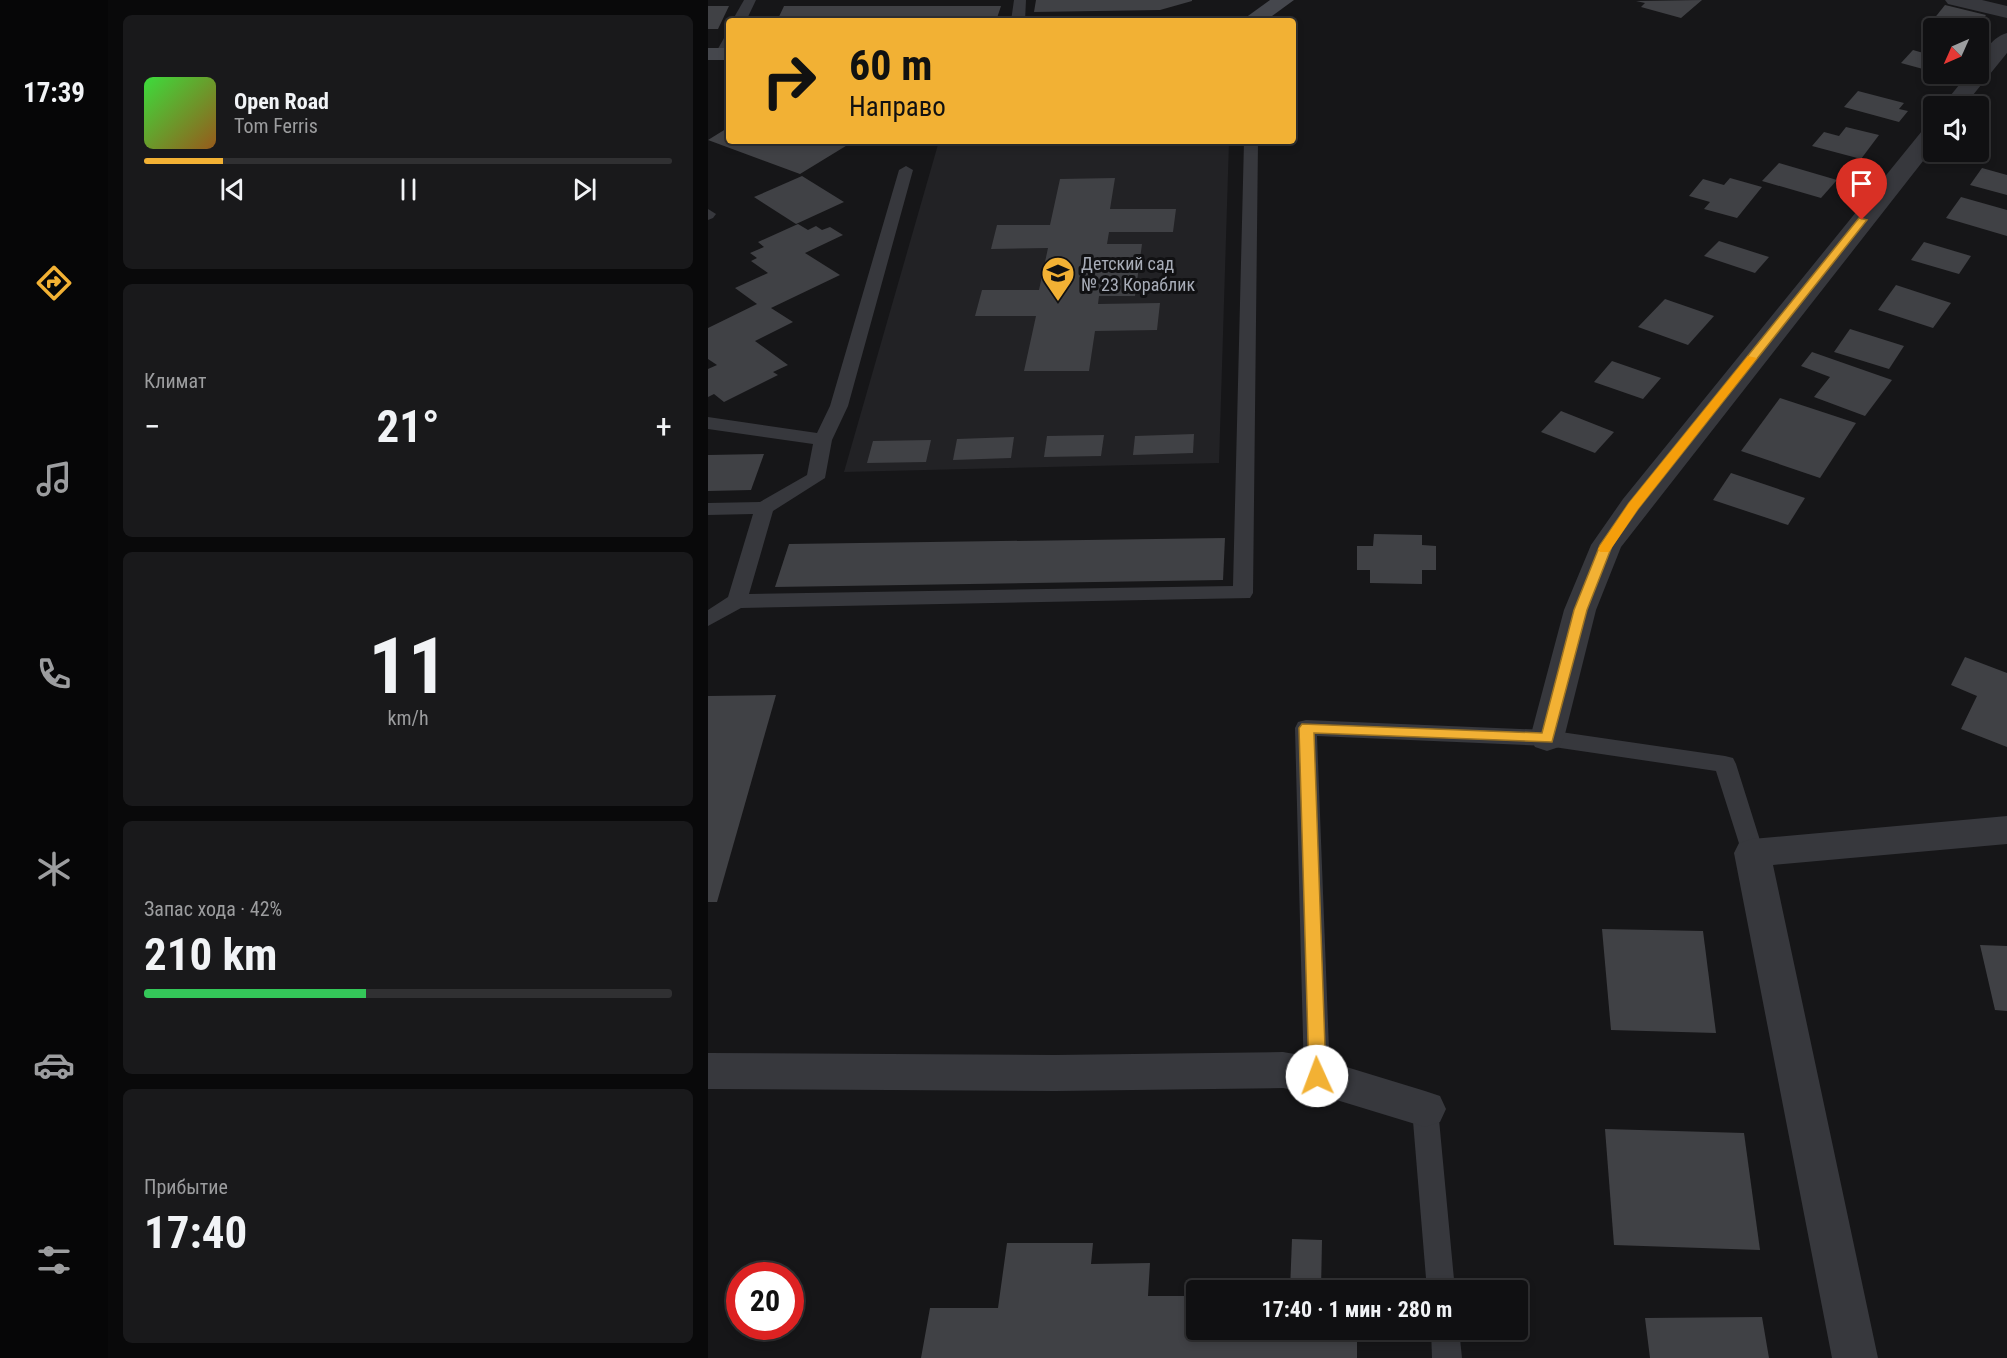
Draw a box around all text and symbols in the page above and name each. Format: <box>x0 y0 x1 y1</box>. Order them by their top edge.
north arrow <box>1923 18 1989 84</box>
map controls <box>1923 18 1989 162</box>
text: 60 m <box>849 41 932 90</box>
icon: right <box>750 42 828 120</box>
text: 17:39 <box>23 77 85 109</box>
text: Open Road <box>234 89 329 114</box>
text: Направо <box>849 91 946 123</box>
button: sound <box>1923 96 1989 162</box>
text: Tom Ferris <box>234 114 318 138</box>
pin <box>1836 158 1887 220</box>
icon: arrive <box>1845 167 1878 200</box>
icon: previous <box>216 173 249 206</box>
icon: pause <box>392 173 425 206</box>
icon: next <box>568 173 601 206</box>
place label: Детский сад № 23 Кораблик <box>1081 253 1195 295</box>
school or university icon: Детский сад № 23 Кораблик <box>1040 255 1076 302</box>
icon: directions <box>33 262 75 304</box>
text: Климат <box>144 369 206 393</box>
text: 21° <box>377 400 440 453</box>
text: − <box>144 407 161 446</box>
text: + <box>656 407 672 446</box>
icon: music <box>33 458 75 500</box>
text: 11 <box>369 621 447 712</box>
icon: phone <box>33 653 75 695</box>
text: km/h <box>387 706 429 730</box>
icon: climate <box>33 848 75 890</box>
text: Запас хода · 42% <box>144 897 282 921</box>
text: 210 km <box>144 928 277 981</box>
icon: car <box>33 1044 75 1086</box>
position arrow <box>1285 1044 1349 1108</box>
text: Прибытие <box>144 1175 228 1199</box>
text: 17:40 <box>144 1206 247 1259</box>
icon: filters <box>33 1239 75 1281</box>
speed limit sign: 20 <box>726 1262 804 1340</box>
text: 17:40 · 1 мин · 280 m <box>1262 1297 1452 1322</box>

